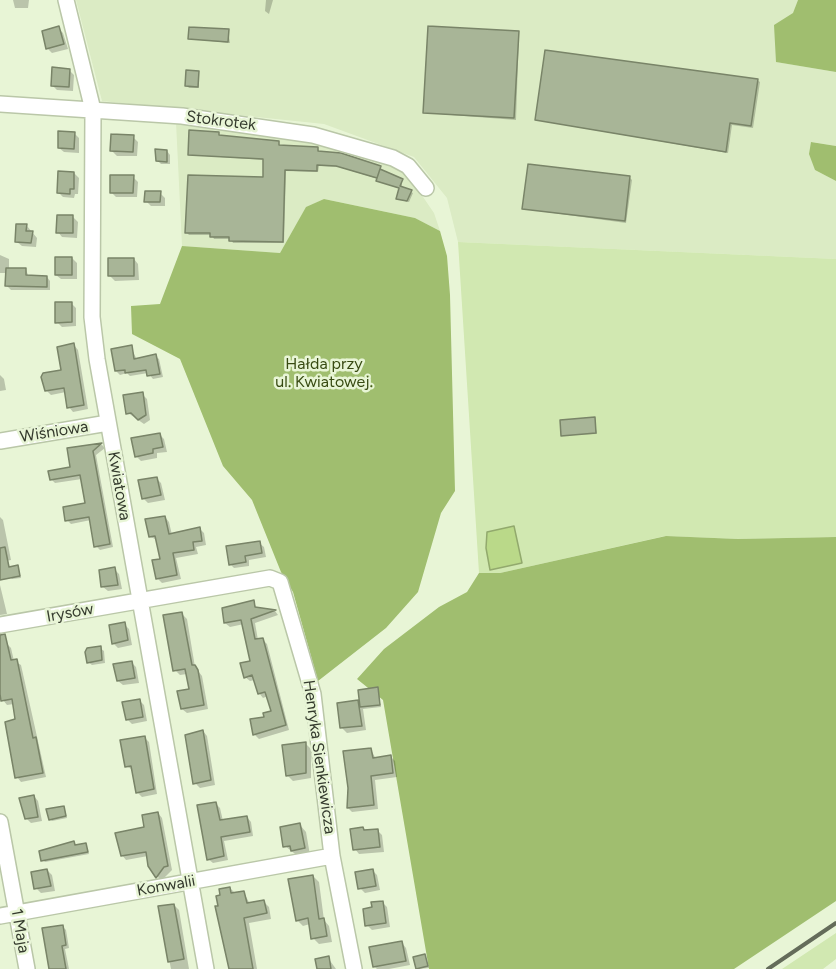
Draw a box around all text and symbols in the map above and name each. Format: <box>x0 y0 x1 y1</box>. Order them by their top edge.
street label: Stokrotek <box>185 107 257 135</box>
park label: Hałda przy ul. Kwiatowej. <box>275 354 373 392</box>
street label: Wiśniowa <box>19 417 89 447</box>
street label: Kwiatowa <box>103 450 135 522</box>
street label: Irysów <box>45 599 95 627</box>
street label: Henryka Sienkiewicza <box>299 679 339 835</box>
street label: Konwalii <box>135 871 197 901</box>
street label: 1 Maja <box>7 907 33 955</box>

